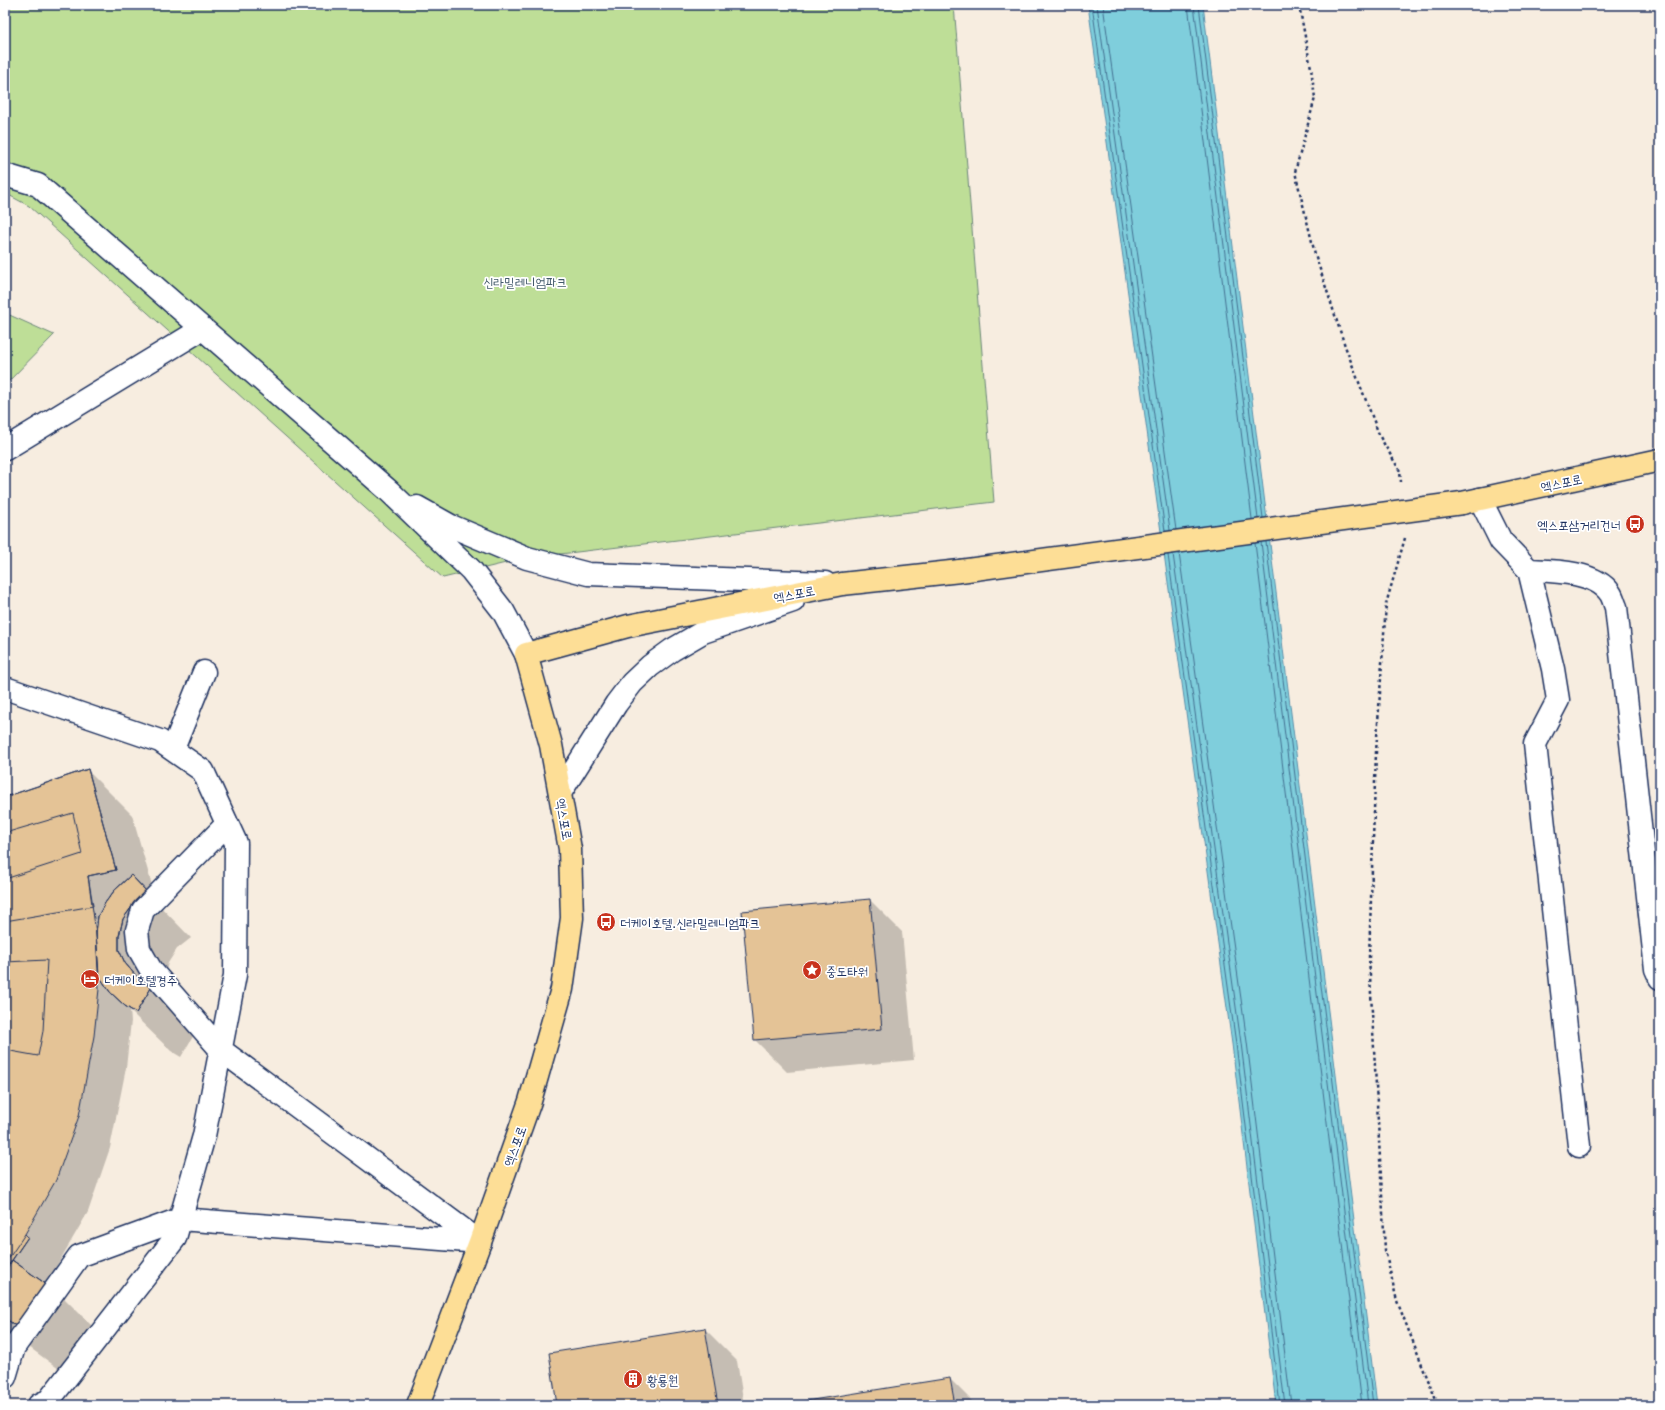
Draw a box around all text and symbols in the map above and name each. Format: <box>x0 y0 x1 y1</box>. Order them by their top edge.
park label: 신라밀레니엄파크 <box>483 273 567 290</box>
street label: 엑스포로 <box>1539 469 1583 495</box>
bus stop icon: 엑스포삼거리건너 <box>1624 513 1646 535</box>
place label: 엑스포삼거리건너 <box>1537 516 1621 533</box>
street label: 엑스포로 <box>772 581 816 605</box>
street label: 엑스포로 <box>553 797 577 841</box>
bus stop icon: 더케이호텔.신라밀레니엄파크 <box>595 911 617 933</box>
place label: 더케이호텔.신라밀레니엄파크 <box>620 914 760 931</box>
place icon: 중도타워 <box>801 959 823 981</box>
place label: 중도타워 <box>826 962 868 979</box>
hotel icon: 더케이호텔경주 <box>79 968 101 990</box>
place label: 더케이호텔경주 <box>104 971 177 988</box>
street label: 엑스포로 <box>499 1123 529 1169</box>
building icon: 황룡원 <box>622 1368 644 1390</box>
place label: 황룡원 <box>647 1371 678 1388</box>

